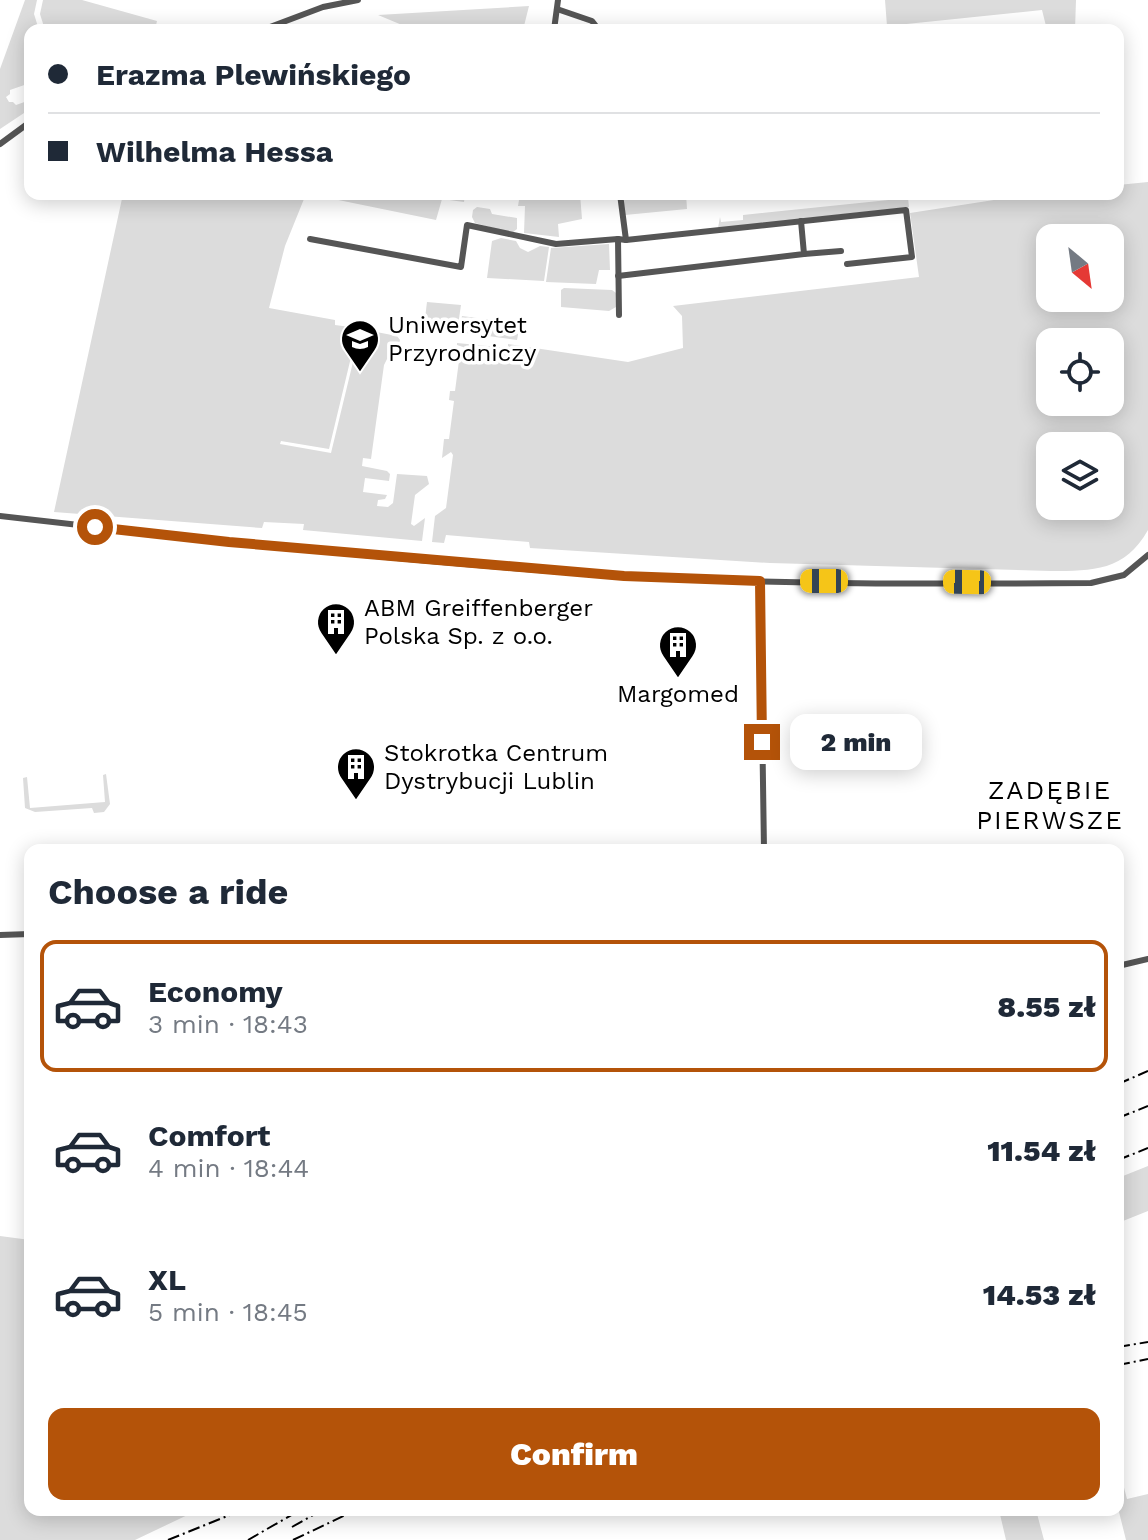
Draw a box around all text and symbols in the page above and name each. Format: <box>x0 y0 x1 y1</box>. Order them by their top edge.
text: Erazma Plewińskiego <box>96 57 411 92</box>
text: Wilhelma Hessa <box>96 134 333 169</box>
north arrow <box>1036 224 1124 312</box>
map controls <box>1036 224 1124 520</box>
place label: Uniwersytet Przyrodniczy <box>388 311 537 367</box>
school or university icon: Uniwersytet Przyrodniczy <box>339 318 381 373</box>
button: locate <box>1036 328 1124 416</box>
button: layers <box>1036 432 1124 520</box>
route start <box>77 509 113 545</box>
car <box>800 569 848 593</box>
car <box>943 570 991 594</box>
place label: ABM Greiffenberger Polska Sp. z o.o. <box>364 594 593 650</box>
building icon: ABM Greiffenberger Polska Sp. z o.o. <box>315 601 357 656</box>
building icon: Margomed <box>657 624 699 679</box>
place label: Margomed <box>617 680 739 708</box>
callout: 2 min <box>790 714 922 770</box>
route end <box>744 724 780 760</box>
text: 2 min <box>821 727 891 757</box>
place label: Stokrotka Centrum Dystrybucji Lublin <box>384 739 608 795</box>
building icon: Stokrotka Centrum Dystrybucji Lublin <box>335 746 377 801</box>
district label: ZADĘBIE PIERWSZE <box>976 775 1124 835</box>
text: Choose a ride <box>48 871 288 913</box>
icon: car <box>52 970 124 1042</box>
text: Economy <box>148 974 283 1009</box>
text: 8.55 zł <box>997 989 1096 1024</box>
text: 3 min · 18:43 <box>148 1009 308 1039</box>
icon: car <box>52 1114 124 1186</box>
text: Comfort <box>148 1118 270 1153</box>
text: 11.54 zł <box>987 1133 1096 1168</box>
text: 4 min · 18:44 <box>148 1153 309 1183</box>
icon: car <box>52 1258 124 1330</box>
text: XL <box>148 1262 186 1297</box>
text: 14.53 zł <box>983 1277 1096 1312</box>
text: 5 min · 18:45 <box>148 1297 308 1327</box>
button: Confirm <box>48 1408 1100 1500</box>

